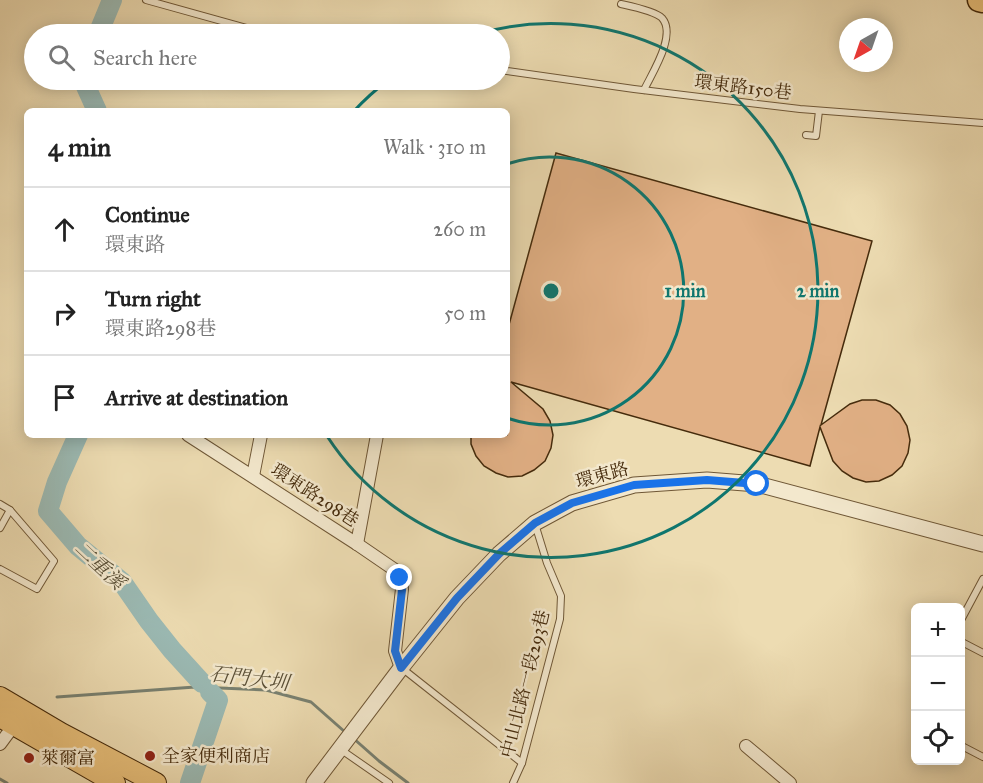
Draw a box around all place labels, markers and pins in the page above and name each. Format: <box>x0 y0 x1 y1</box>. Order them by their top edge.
centre of rings <box>541 281 561 301</box>
place label: 全家便利商店 <box>162 745 270 767</box>
place label: 萊爾富 <box>41 747 95 769</box>
marker: 全家便利商店 <box>143 749 157 763</box>
marker: 萊爾富 <box>22 751 36 765</box>

